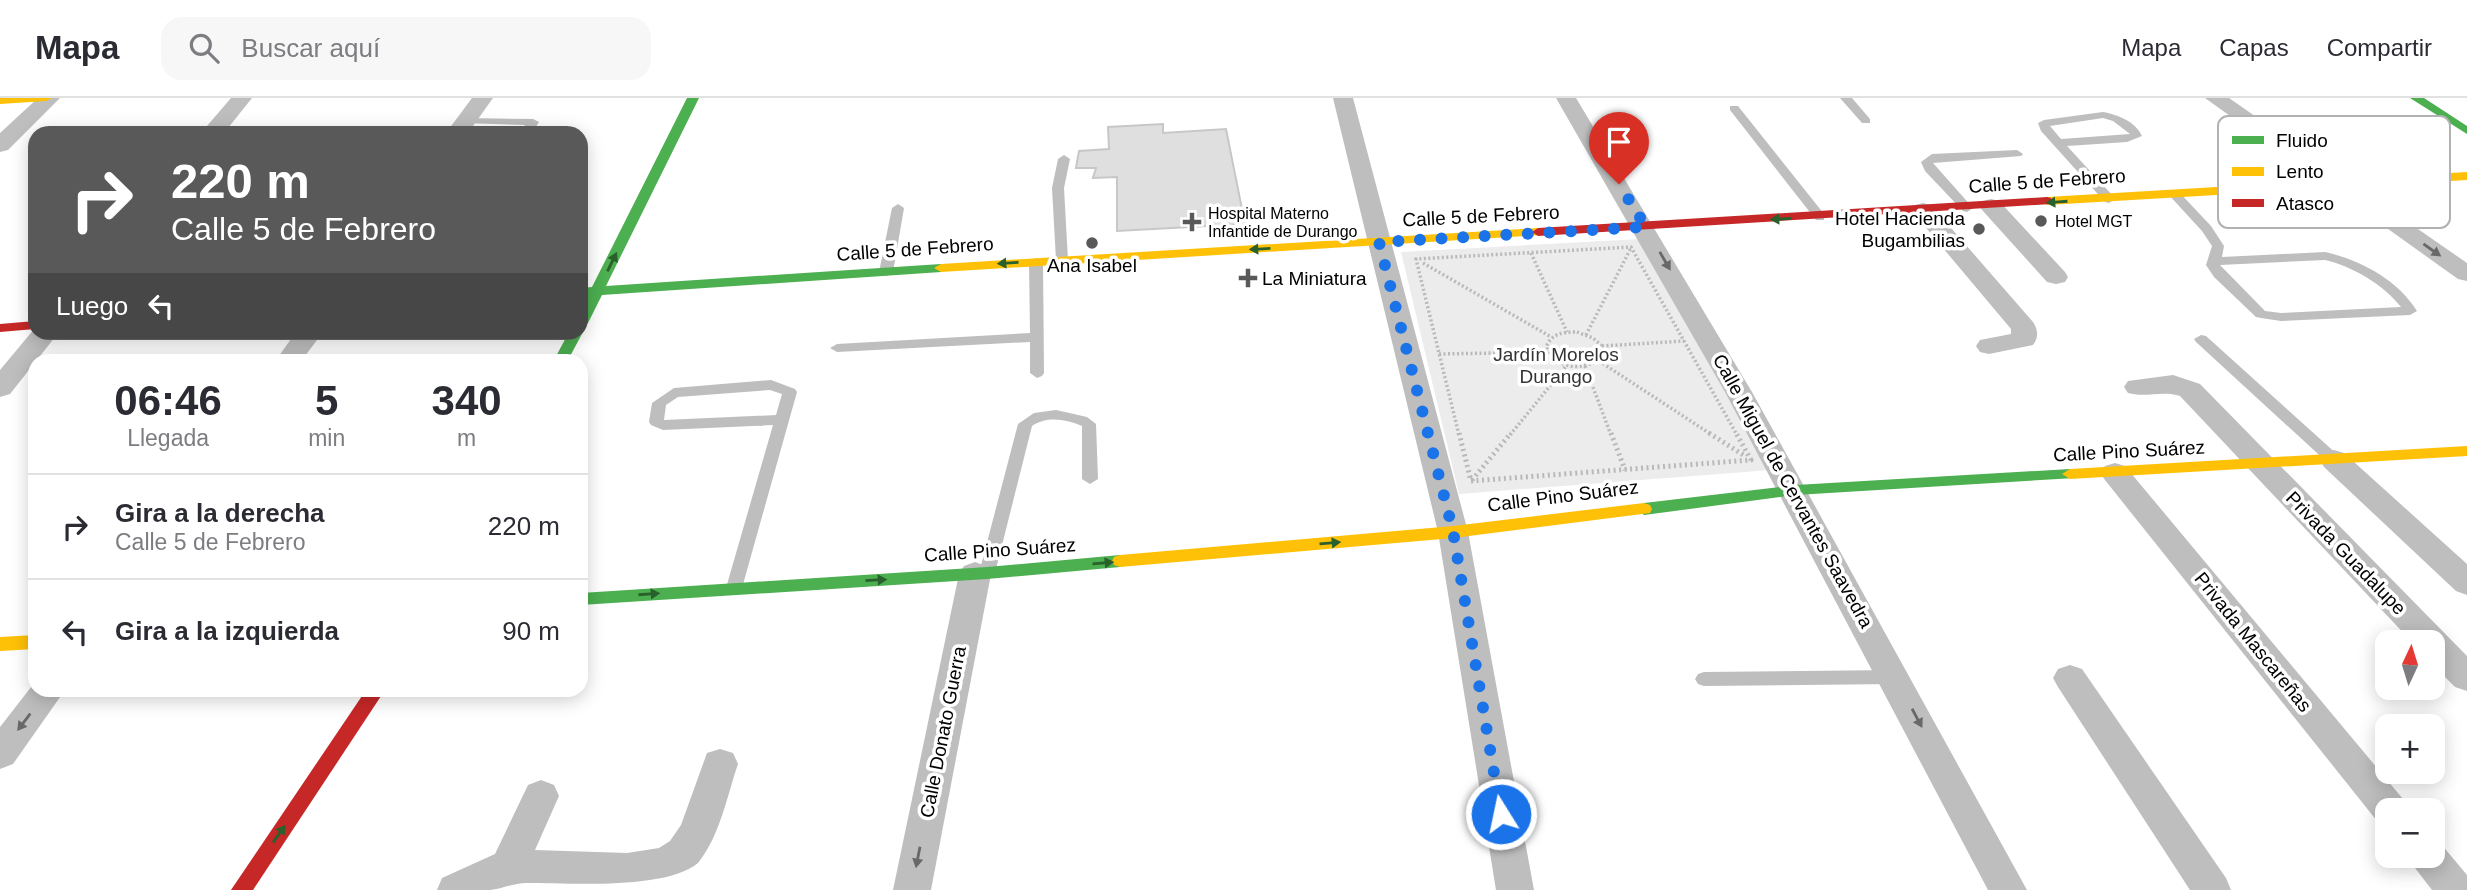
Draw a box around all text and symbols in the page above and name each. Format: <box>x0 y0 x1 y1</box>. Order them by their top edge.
search box <box>161 17 651 80</box>
text: Mapa <box>35 29 119 66</box>
icon: search <box>185 29 223 67</box>
text: Buscar aquí <box>241 33 380 63</box>
text: Mapa <box>2121 34 2181 61</box>
text: Capas <box>2219 34 2289 61</box>
text: Compartir <box>2327 34 2432 61</box>
pin <box>1589 112 1649 184</box>
legend <box>2218 116 2450 228</box>
icon: arrive <box>1600 123 1638 161</box>
text: Fluido <box>2276 130 2328 151</box>
icon: right <box>56 154 147 245</box>
text: 220 m <box>171 154 310 208</box>
text: Lento <box>2276 161 2324 182</box>
street label: Calle 5 de Febrero <box>1968 165 2126 197</box>
text: Atasco <box>2276 193 2334 214</box>
one-way arrow <box>2045 197 2067 208</box>
street label: Calle 5 de Febrero <box>1402 201 1560 231</box>
place label: Hospital Materno Infantide de Durango <box>1208 205 1358 240</box>
place label: Hotel Hacienda Bugambilias <box>1835 208 1965 251</box>
text: Calle 5 de Febrero <box>171 211 436 247</box>
marker: Hospital Materno Infantide de Durango <box>1182 212 1202 232</box>
marker: Hotel MGT <box>2033 213 2049 229</box>
place label: Hotel MGT <box>2055 213 2133 230</box>
one-way arrow <box>1769 214 1791 225</box>
marker: Hotel Hacienda Bugambilias <box>1971 221 1987 237</box>
street label: Calle 5 de Febrero <box>836 233 994 265</box>
marker: Ana Isabel <box>1084 235 1100 251</box>
one-way arrow <box>2423 243 2441 257</box>
one-way arrow <box>1249 244 1271 255</box>
one-way arrow <box>1659 251 1671 271</box>
one-way arrow <box>607 252 618 272</box>
place label: Ana Isabel <box>1047 255 1137 276</box>
one-way arrow <box>997 258 1019 269</box>
place label: La Miniatura <box>1262 268 1367 289</box>
marker: La Miniatura <box>1240 270 1256 286</box>
icon: left <box>142 287 180 325</box>
text: Luego <box>56 291 128 321</box>
park label: Jardín Morelos Durango <box>1493 344 1619 387</box>
street label: Calle Miguel de Cervantes Saavedra <box>1709 351 1877 632</box>
text: 06:46 <box>114 377 222 424</box>
text: 5 <box>315 377 338 424</box>
text: 340 <box>432 377 502 424</box>
text: Llegada <box>127 425 209 451</box>
text: min <box>308 425 345 451</box>
text: m <box>457 425 476 451</box>
street label: Calle Pino Suárez <box>2053 437 2205 465</box>
street label: Calle Pino Suárez <box>1486 476 1640 516</box>
street label: Privada Guadalupe <box>2282 487 2410 619</box>
text: Gira a la derecha <box>115 498 325 528</box>
icon: right <box>56 508 94 546</box>
text: 220 m <box>488 511 560 541</box>
text: Calle 5 de Febrero <box>115 529 306 555</box>
street label: Calle Pino Suárez <box>923 534 1077 566</box>
one-way arrow <box>1319 537 1341 548</box>
one-way arrow <box>1092 557 1114 568</box>
street label: Privada Mascareñas <box>2190 568 2316 716</box>
one-way arrow <box>865 574 887 585</box>
one-way arrow <box>638 588 660 599</box>
icon: left <box>56 613 94 651</box>
text: Gira a la izquierda <box>115 616 339 646</box>
text: 90 m <box>502 616 560 646</box>
north arrow <box>2375 630 2445 700</box>
map controls <box>2375 630 2445 868</box>
street label: Calle Donato Guerra <box>916 644 970 820</box>
one-way arrow <box>1911 708 1923 727</box>
one-way arrow <box>17 712 31 731</box>
button: + <box>2375 714 2445 784</box>
position arrow <box>1464 777 1538 851</box>
button: − <box>2375 798 2445 868</box>
one-way arrow <box>272 825 286 843</box>
one-way arrow <box>912 846 923 868</box>

